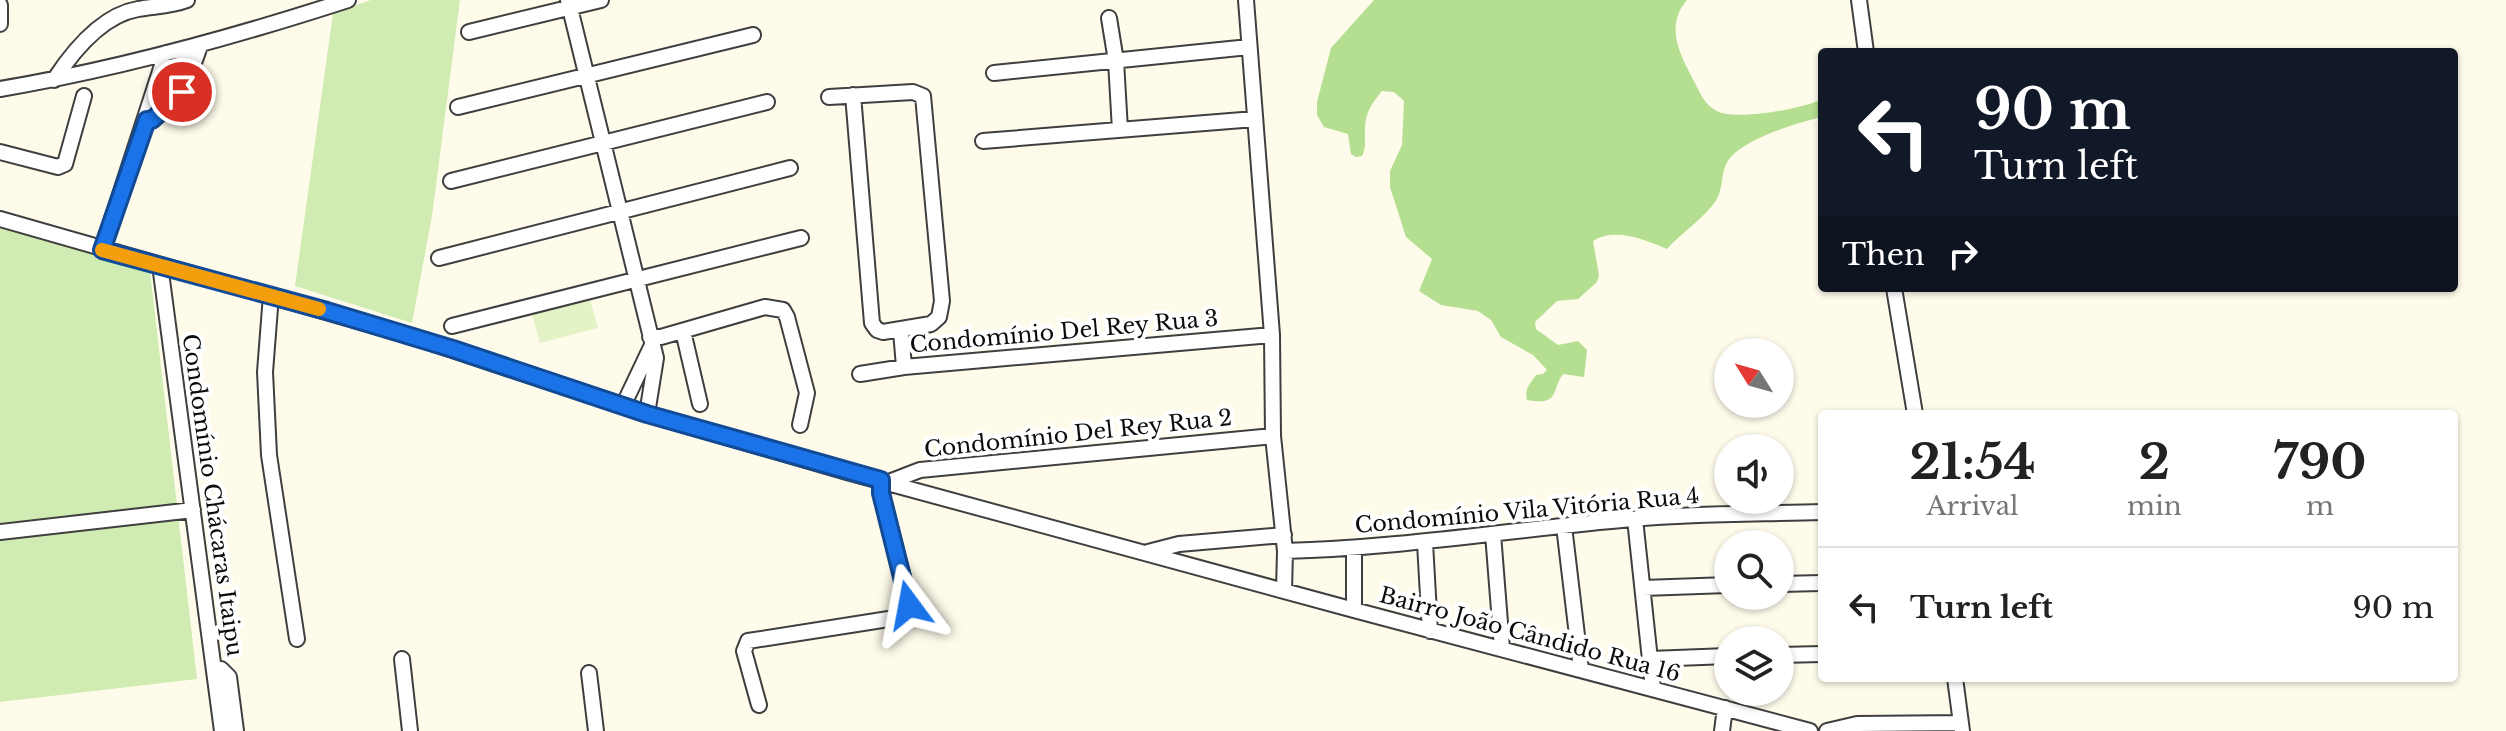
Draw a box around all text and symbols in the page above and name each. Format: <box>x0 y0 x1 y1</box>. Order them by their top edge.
pin <box>148 58 216 126</box>
icon: arrive <box>160 70 204 114</box>
text: 90 m <box>1974 75 2131 144</box>
icon: left <box>1842 80 1946 184</box>
text: Turn left <box>1974 144 2138 189</box>
icon: right <box>1941 232 1985 276</box>
text: Then <box>1842 236 1925 273</box>
street label: Condomínio Del Rey Rua 3 <box>909 305 1219 358</box>
street label: Condomínio Chácaras Itaipu <box>177 332 249 658</box>
north arrow <box>1714 338 1794 418</box>
map controls <box>1714 338 1794 706</box>
street label: Condomínio Del Rey Rua 2 <box>923 404 1233 463</box>
text: 21:54 <box>1909 432 2036 492</box>
text: 2 <box>2139 432 2170 492</box>
text: 790 <box>2273 432 2367 492</box>
button: sound <box>1714 434 1794 514</box>
street label: Condomínio Vila Vitória Rua 4 <box>1354 482 1700 539</box>
text: Arrival <box>1927 490 2019 522</box>
text: min <box>2127 490 2182 522</box>
text: m <box>2306 490 2334 522</box>
button: search <box>1714 530 1794 610</box>
position arrow <box>867 563 951 647</box>
street label: Bairro João Cândido Rua 16 <box>1376 581 1683 688</box>
icon: left <box>1842 585 1886 629</box>
text: Turn left <box>1910 589 2053 626</box>
text: 90 m <box>2352 589 2434 626</box>
button: layers <box>1714 626 1794 706</box>

